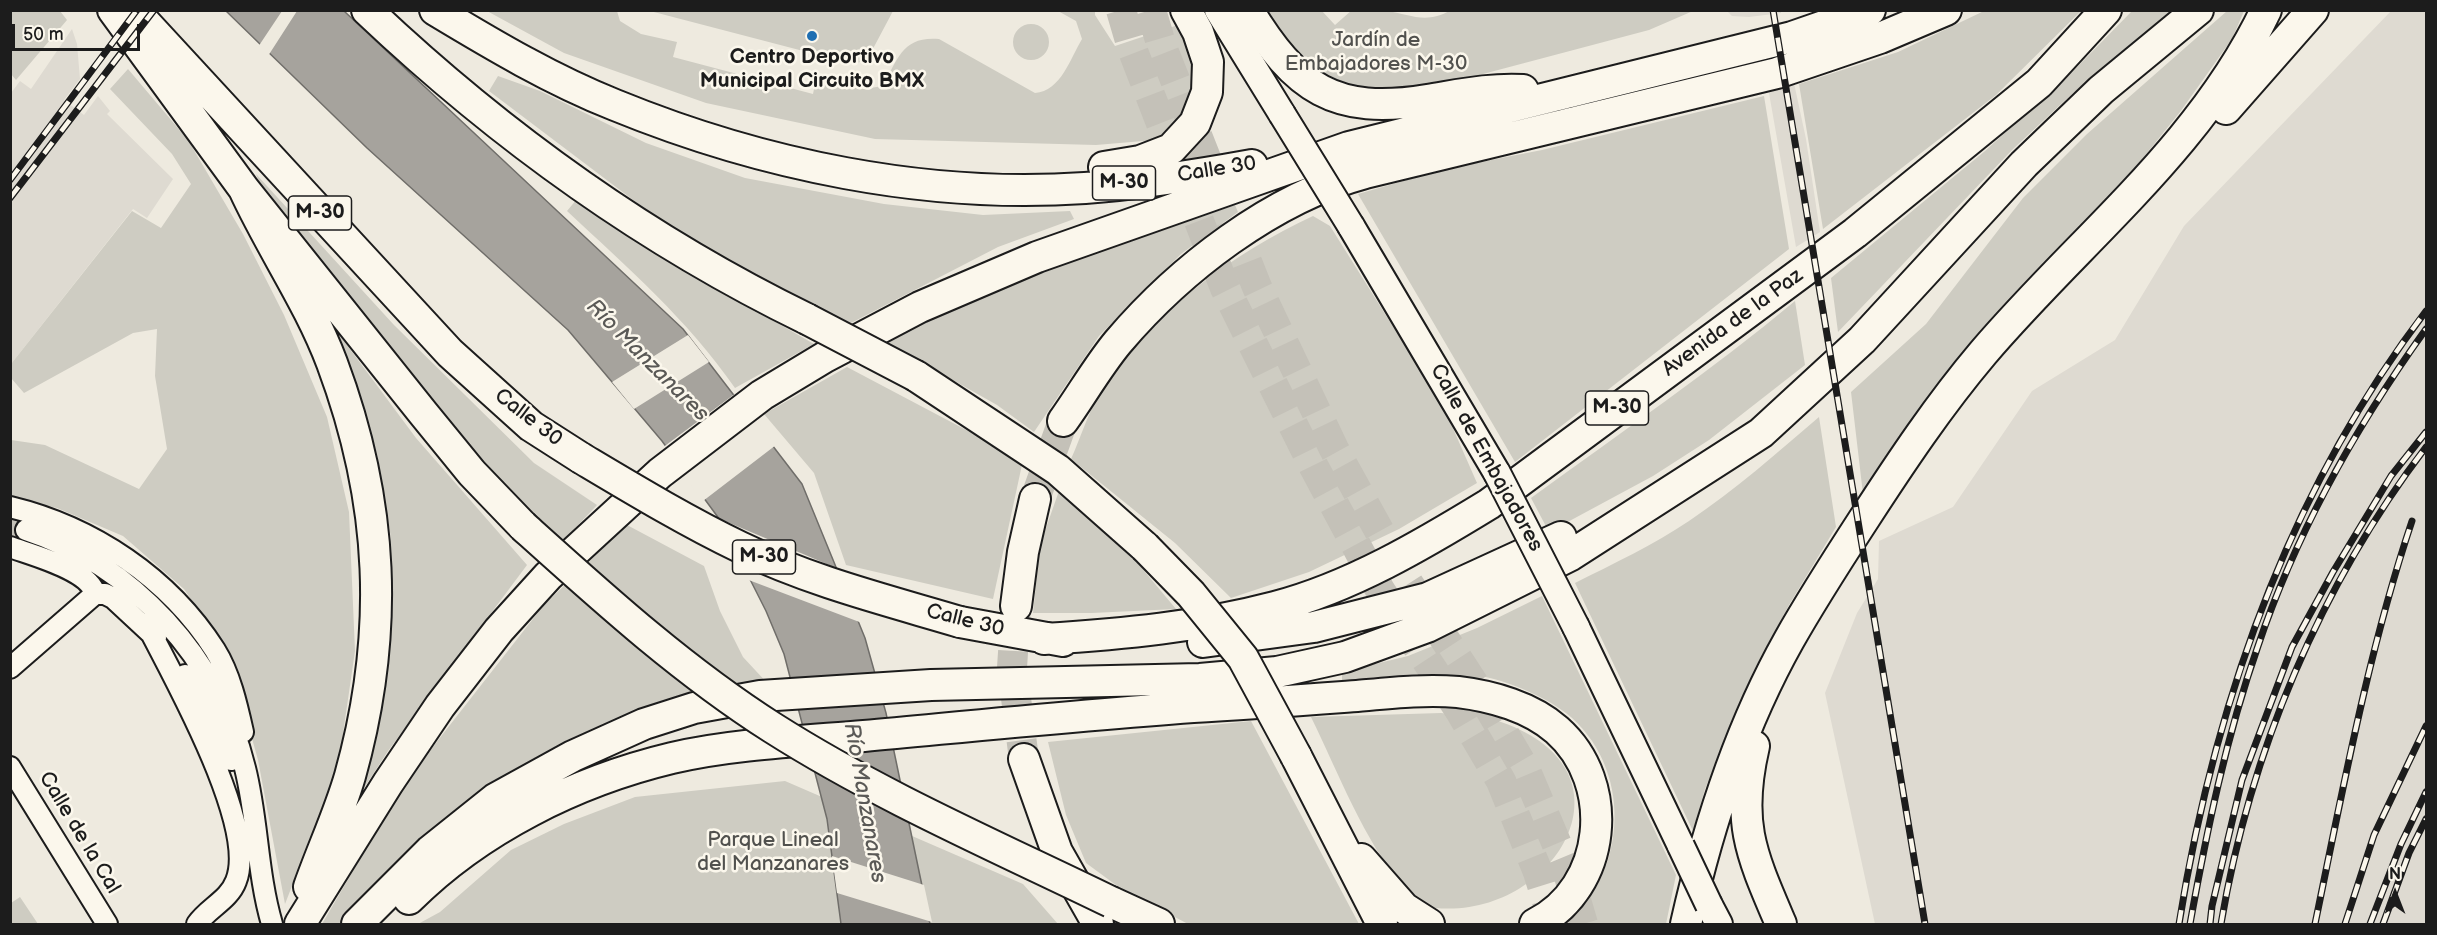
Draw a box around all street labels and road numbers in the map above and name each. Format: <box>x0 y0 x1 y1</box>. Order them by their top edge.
street label: Calle 30 <box>1176 151 1258 189</box>
road number: M-30 <box>1092 166 1156 200</box>
road number: M-30 <box>288 196 352 230</box>
street label: Avenida de la Paz <box>1658 264 1808 382</box>
street label: Calle de Embajadores <box>1424 360 1548 556</box>
street label: Calle 30 <box>489 384 567 452</box>
road number: M-30 <box>1586 391 1648 425</box>
road number: M-30 <box>732 540 795 574</box>
street label: Calle 30 <box>923 599 1007 643</box>
street label: Calle de la Cal <box>33 767 125 899</box>

